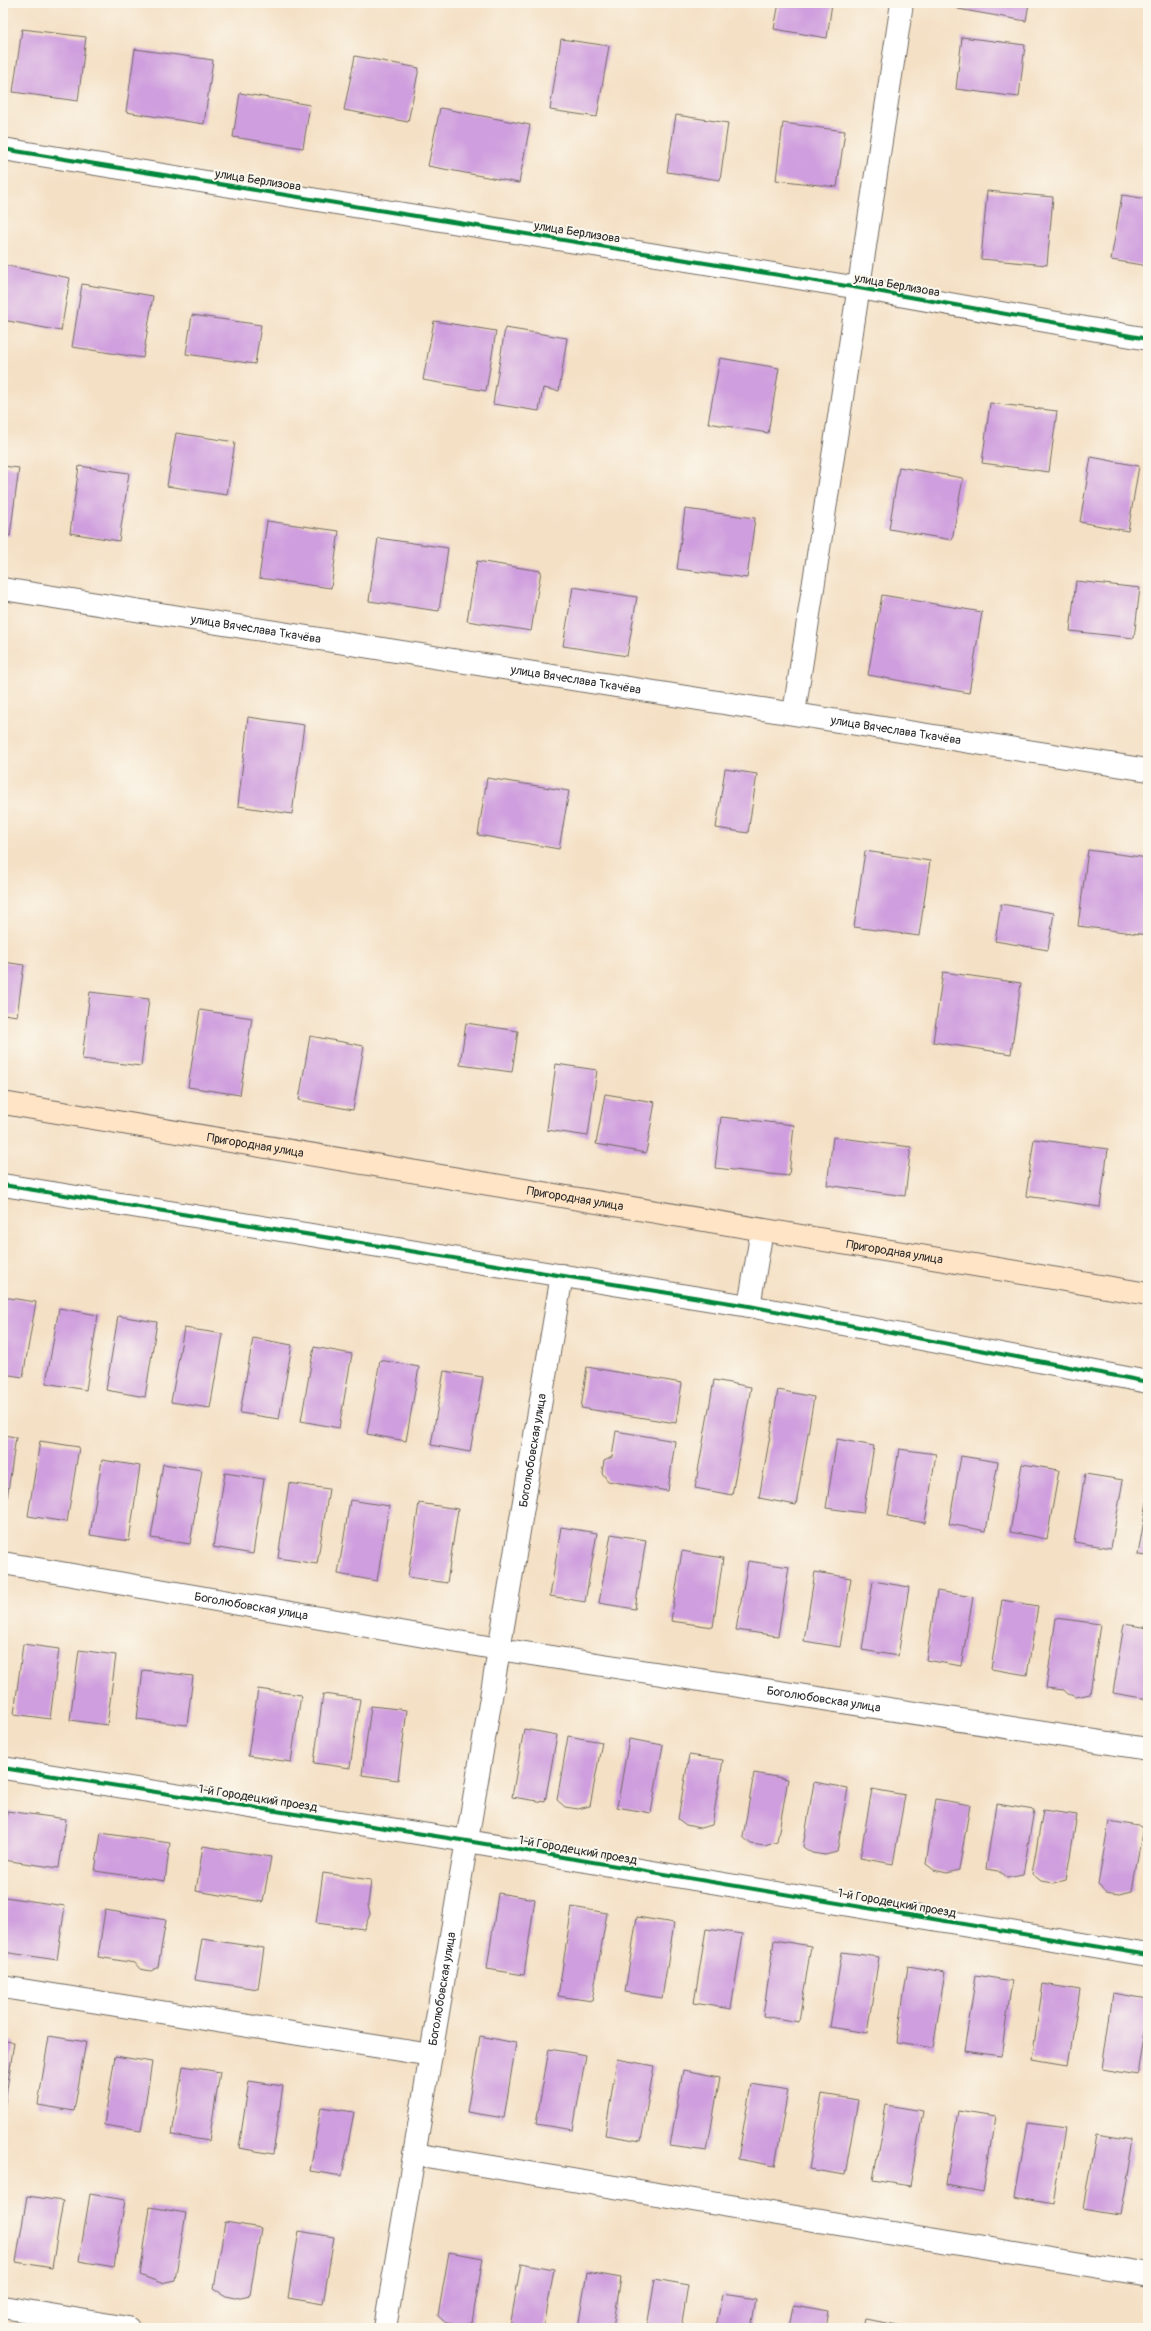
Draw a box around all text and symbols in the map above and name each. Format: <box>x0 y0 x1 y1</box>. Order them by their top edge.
street label: улица Берлизова <box>213 166 302 195</box>
street label: улица Берлизова <box>532 218 621 247</box>
street label: улица Берлизова <box>852 270 941 300</box>
street label: улица Вячеслава Ткачёва <box>189 612 322 647</box>
street label: улица Вячеслава Ткачёва <box>509 662 642 698</box>
street label: улица Вячеслава Ткачёва <box>829 713 962 748</box>
street label: Пригородная улица <box>206 1130 305 1161</box>
street label: Пригородная улица <box>526 1183 625 1214</box>
street label: Пригородная улица <box>845 1237 944 1268</box>
street label: Боголюбовская улица <box>516 1392 550 1508</box>
street label: Боголюбовская улица <box>193 1589 310 1624</box>
street label: Боголюбовская улица <box>766 1683 882 1716</box>
street label: 1-й Городецкий проезд <box>197 1782 319 1815</box>
street label: 1-й Городецкий проезд <box>517 1833 639 1868</box>
street label: 1-й Городецкий проезд <box>836 1886 958 1921</box>
street label: Боголюбовская улица <box>426 1930 460 2047</box>

